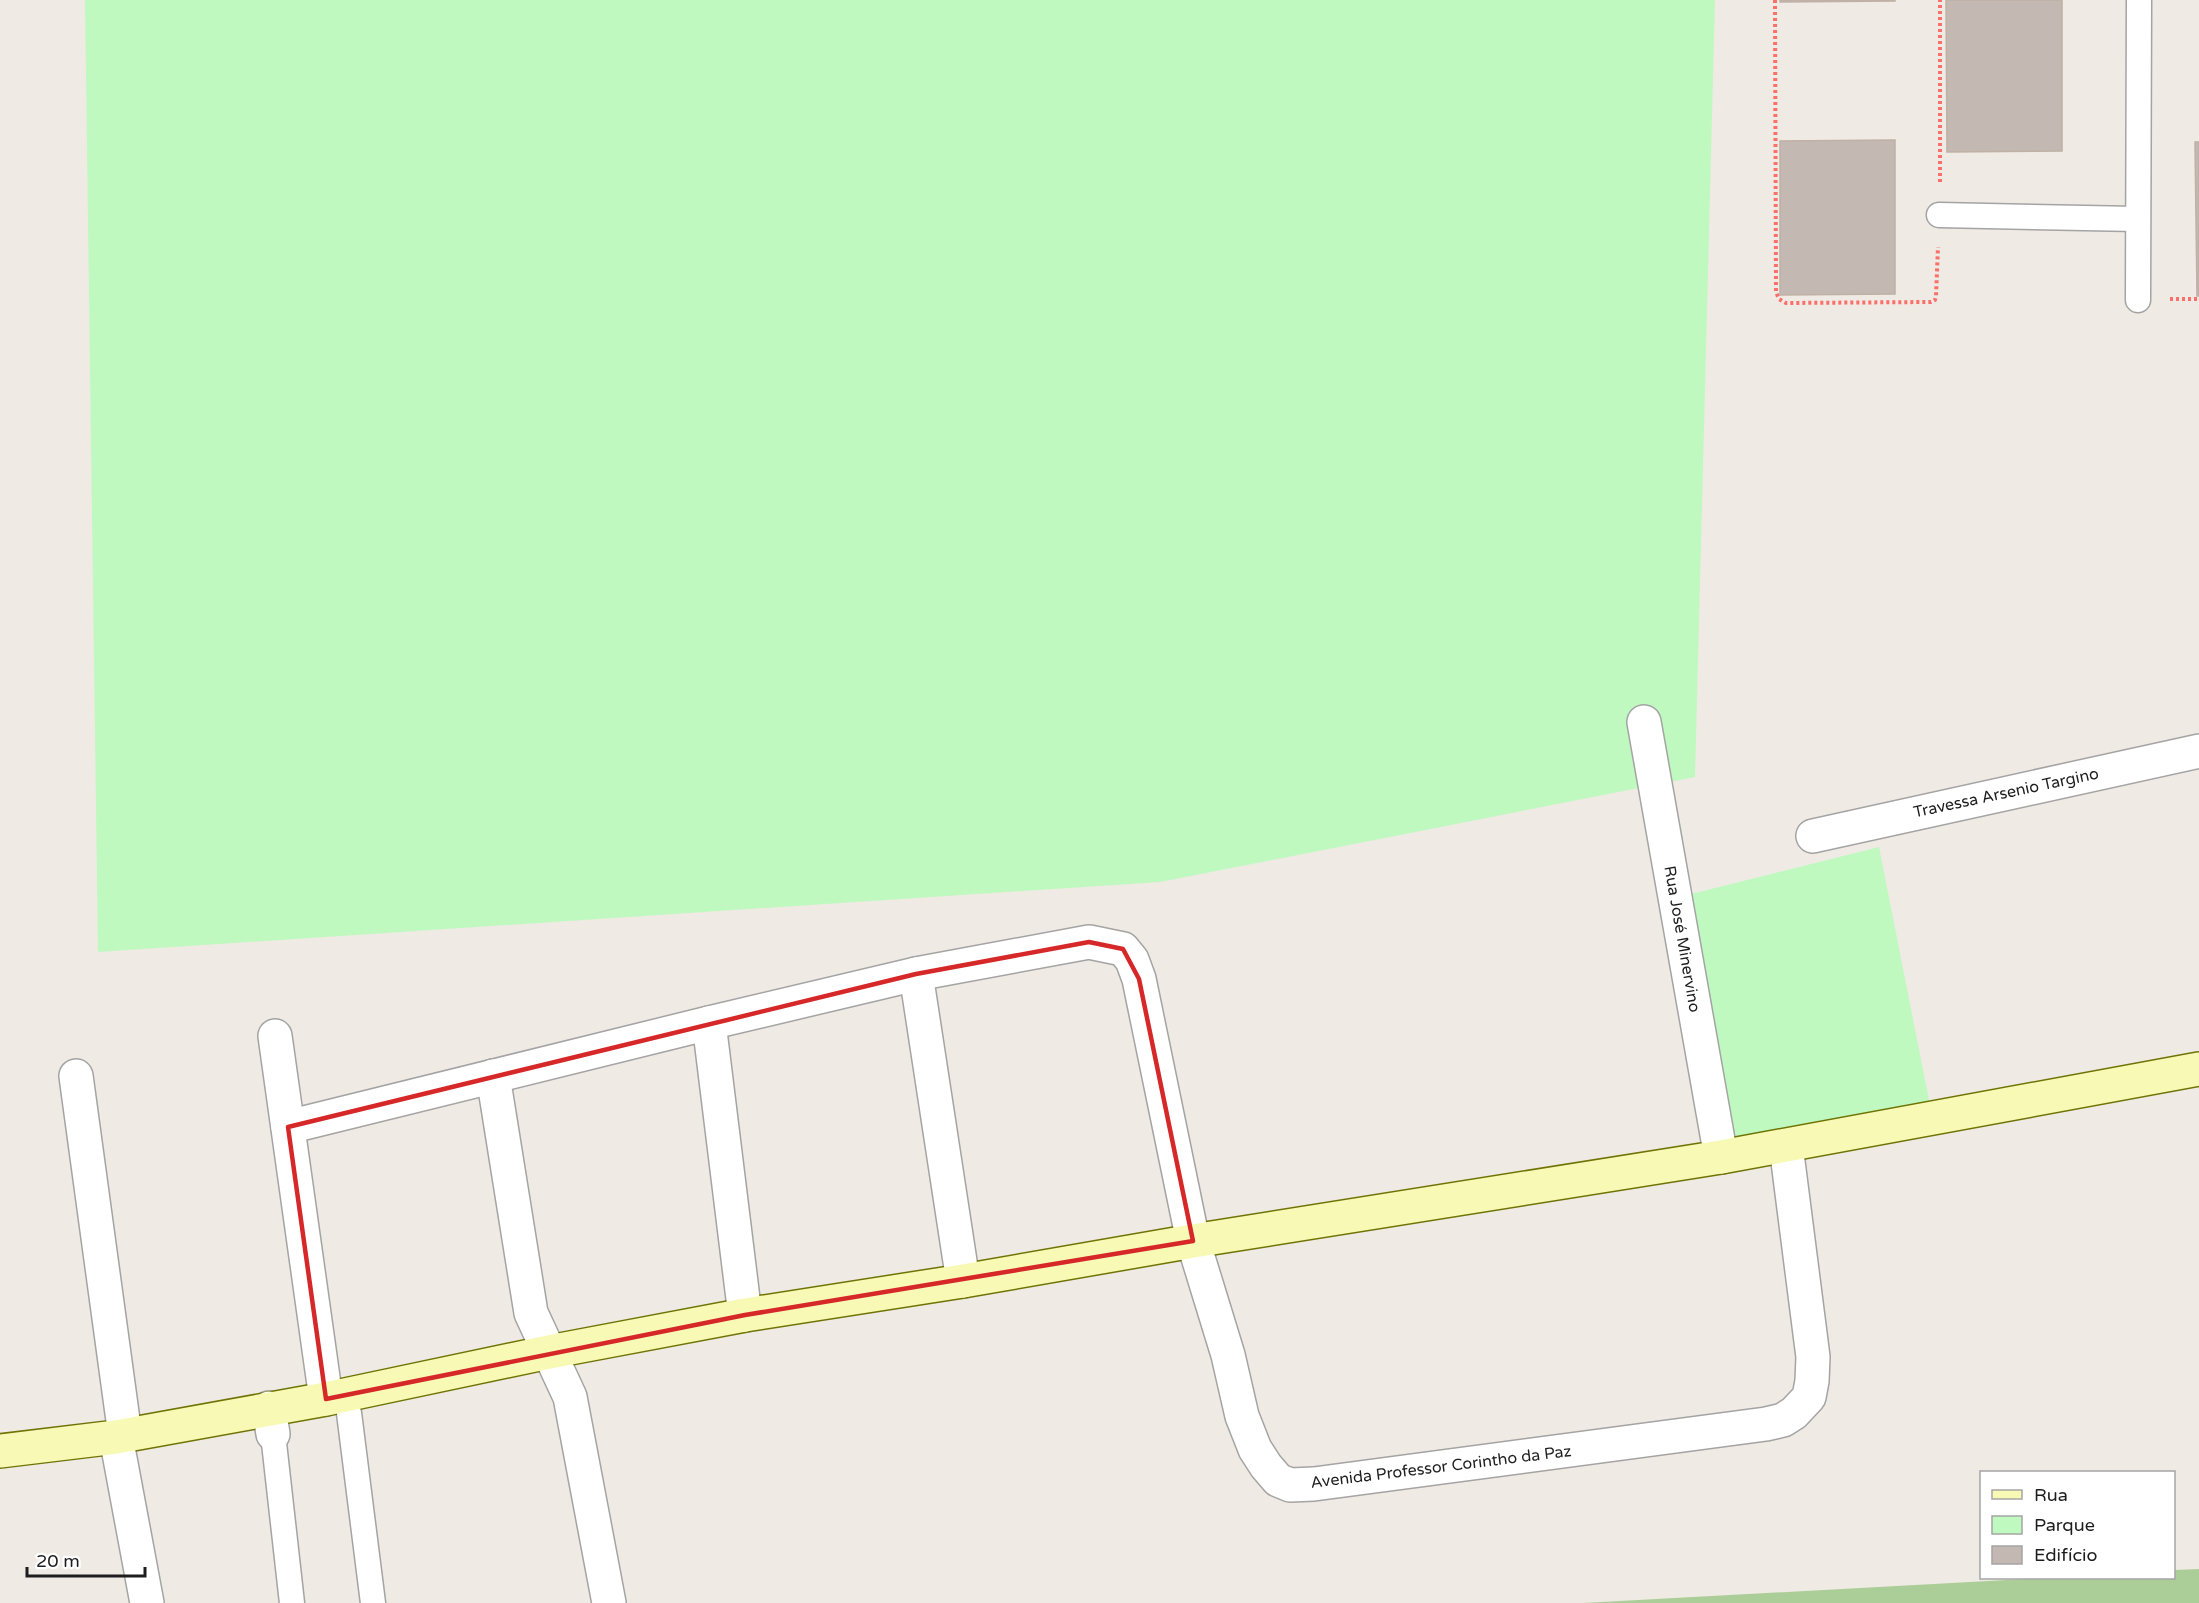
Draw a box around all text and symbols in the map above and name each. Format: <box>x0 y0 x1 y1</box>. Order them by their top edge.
street label: Travessa Arsenio Targino <box>1912 764 2100 822</box>
street label: Rua José Minervino <box>1659 864 1705 1014</box>
street label: Avenida Professor Corintho da Paz <box>1309 1441 1573 1493</box>
legend <box>1980 1471 2175 1579</box>
text: Rua <box>2034 1484 2068 1506</box>
text: Parque <box>2034 1514 2095 1536</box>
scale bar <box>27 1540 146 1578</box>
text: Edifício <box>2034 1544 2098 1566</box>
text: 20 m <box>36 1550 80 1572</box>

